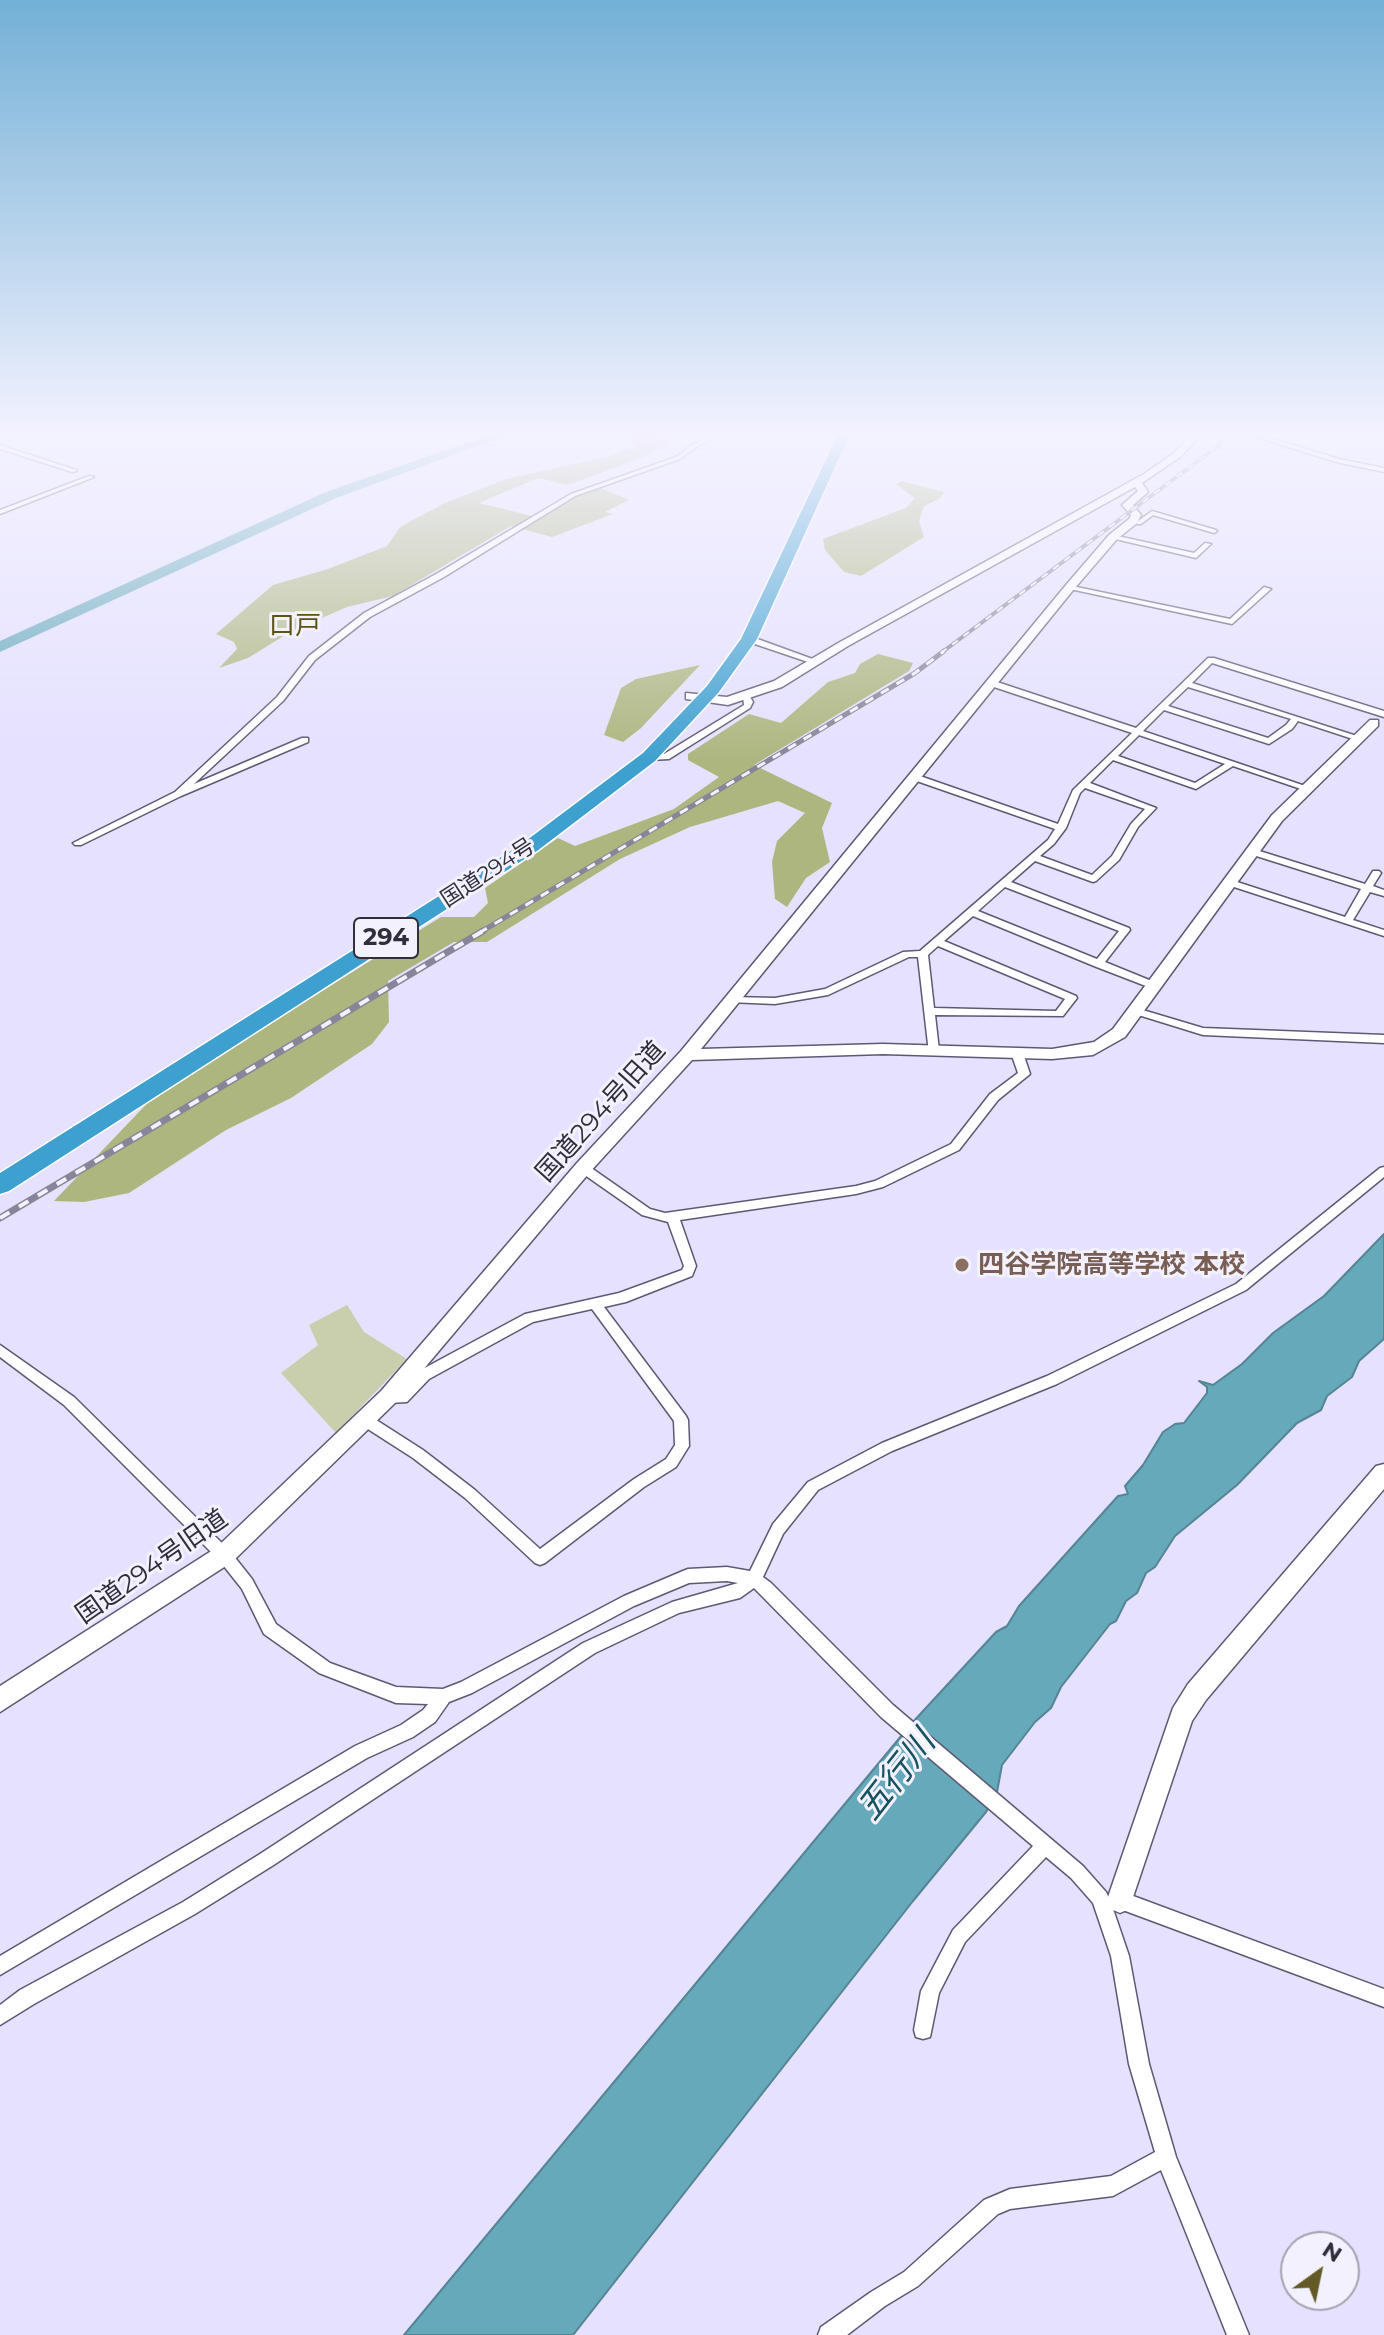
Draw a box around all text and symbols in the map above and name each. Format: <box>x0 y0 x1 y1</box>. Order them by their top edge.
district label: 口戸 <box>269 610 321 642</box>
street label: 国道294号 <box>436 833 540 913</box>
road number: 294 <box>354 918 418 958</box>
street label: 国道294号旧道 <box>530 1036 672 1188</box>
place label: 四谷学院高等学校 本校 <box>978 1249 1245 1281</box>
marker: 四谷学院高等学校 本校 <box>953 1256 971 1274</box>
street label: 国道294号旧道 <box>70 1503 234 1631</box>
water label: 五行川 <box>850 1723 944 1829</box>
north arrow <box>1280 2231 1360 2311</box>
text: N <box>1317 2236 1347 2268</box>

